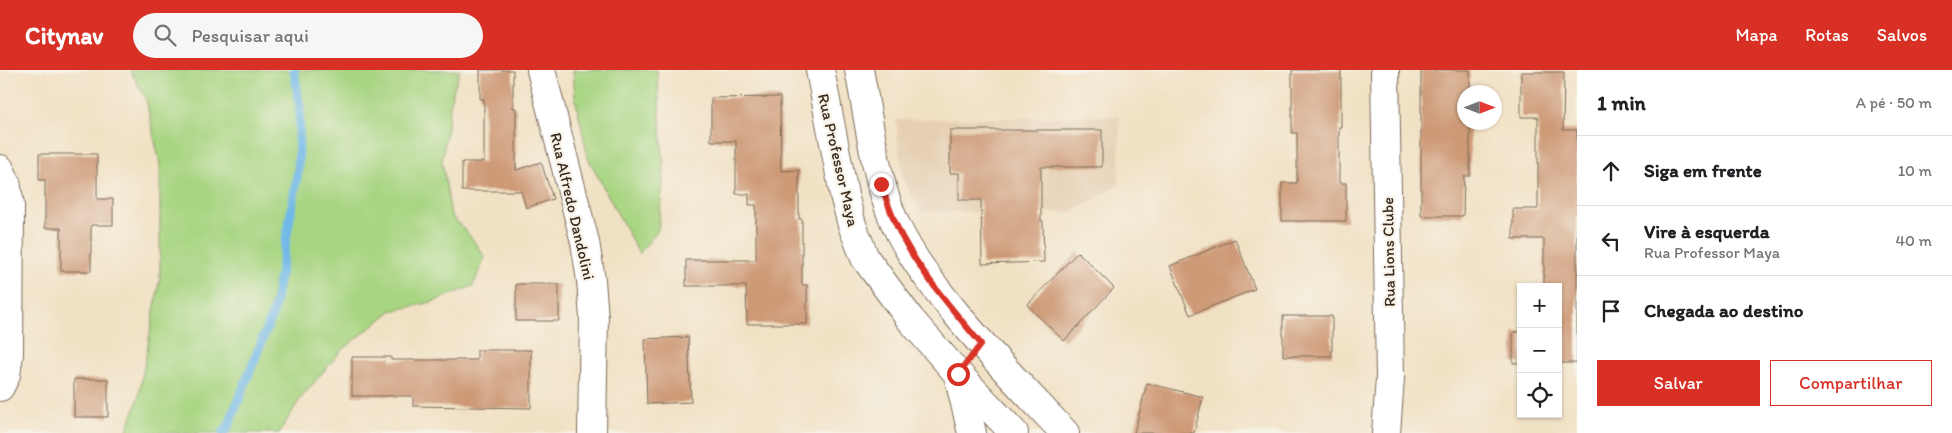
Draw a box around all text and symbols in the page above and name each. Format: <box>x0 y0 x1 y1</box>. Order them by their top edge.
search box <box>133 13 483 58</box>
text: Citynav <box>25 21 103 50</box>
icon: search <box>151 21 179 49</box>
text: Pesquisar aqui <box>191 24 309 47</box>
text: Mapa <box>1735 24 1777 46</box>
text: Rotas <box>1805 24 1849 46</box>
text: Salvos <box>1877 24 1927 46</box>
north arrow <box>1457 85 1502 130</box>
text: 1 min <box>1597 90 1646 115</box>
street label: Rua Professor Maya <box>814 92 863 229</box>
text: A pé · 50 m <box>1856 93 1932 112</box>
street label: Rua Alfredo Dandolini <box>546 131 599 282</box>
icon: ahead <box>1597 157 1625 185</box>
text: Siga em frente <box>1644 159 1762 182</box>
text: 10 m <box>1898 161 1932 180</box>
route end <box>870 173 893 196</box>
street label: Rua Lions Clube <box>1378 197 1399 307</box>
text: Vire à esquerda <box>1644 220 1770 243</box>
icon: left <box>1597 227 1625 255</box>
text: 40 m <box>1895 231 1932 250</box>
text: Rua Professor Maya <box>1644 243 1780 262</box>
map controls <box>1517 283 1562 418</box>
button: + <box>1517 283 1562 328</box>
icon: arrive <box>1597 297 1625 325</box>
text: Chegada ao destino <box>1644 299 1803 322</box>
button: − <box>1517 328 1562 373</box>
button: Salvar <box>1597 360 1760 406</box>
button: Compartilhar <box>1770 360 1932 406</box>
route start <box>947 363 970 386</box>
button: locate <box>1517 373 1562 418</box>

